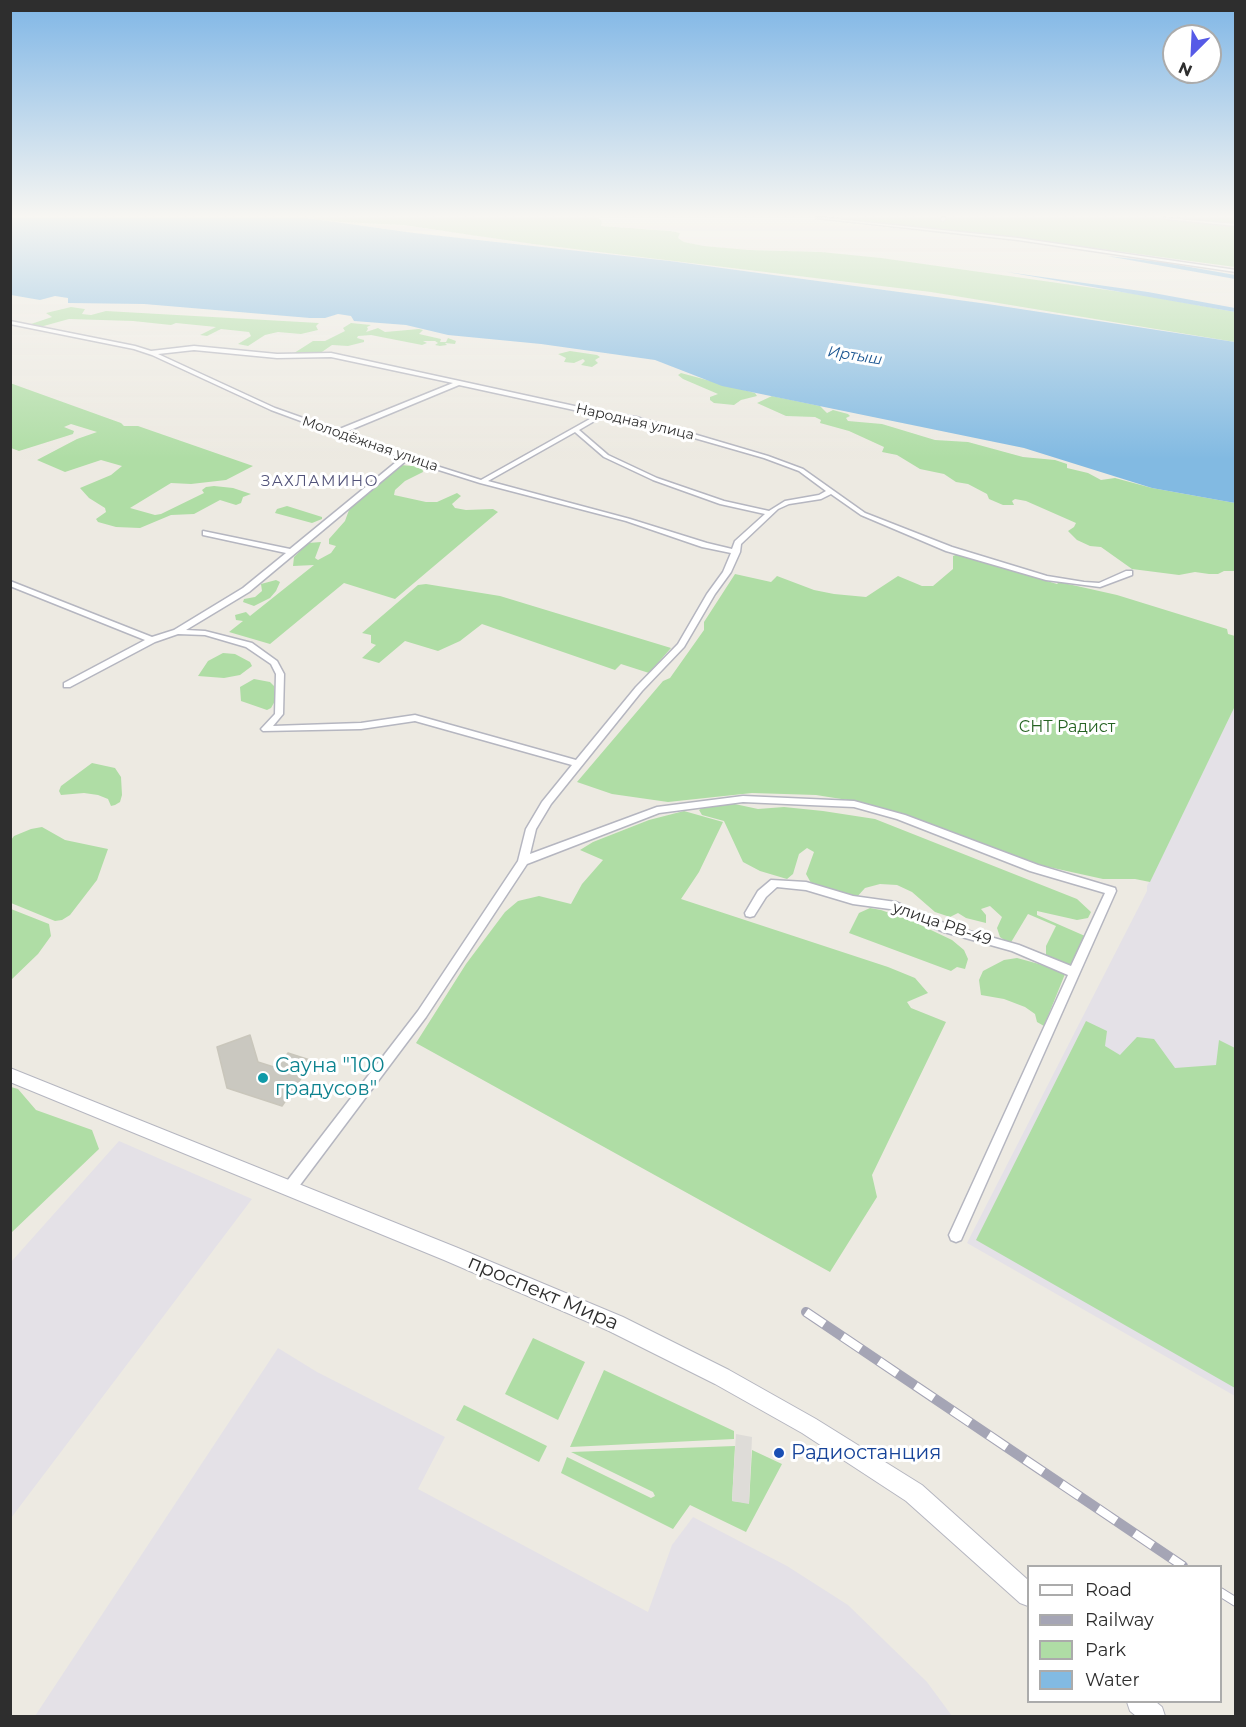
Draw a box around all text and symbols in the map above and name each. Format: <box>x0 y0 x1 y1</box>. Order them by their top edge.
north arrow <box>1162 24 1222 84</box>
text: N <box>1176 58 1195 80</box>
water label: Иртыш <box>826 343 884 369</box>
street label: Народная улица <box>574 400 696 444</box>
street label: Молодёжная улица <box>300 413 440 475</box>
district label: ЗАХЛАМИНО <box>261 473 379 491</box>
park label: СНТ Радист <box>1019 717 1115 737</box>
street label: улица РВ-49 <box>890 898 994 950</box>
place label: Сауна "100 градусов" <box>275 1054 384 1101</box>
marker: Сауна "100 градусов" <box>256 1071 270 1085</box>
street label: проспект Мира <box>464 1250 622 1336</box>
place label: Радиостанция <box>791 1441 941 1465</box>
marker: Радиостанция <box>772 1446 786 1460</box>
legend <box>1027 1565 1222 1703</box>
text: Road <box>1085 1579 1132 1601</box>
text: Railway <box>1085 1609 1154 1631</box>
text: Park <box>1085 1639 1126 1661</box>
text: Water <box>1085 1669 1140 1691</box>

